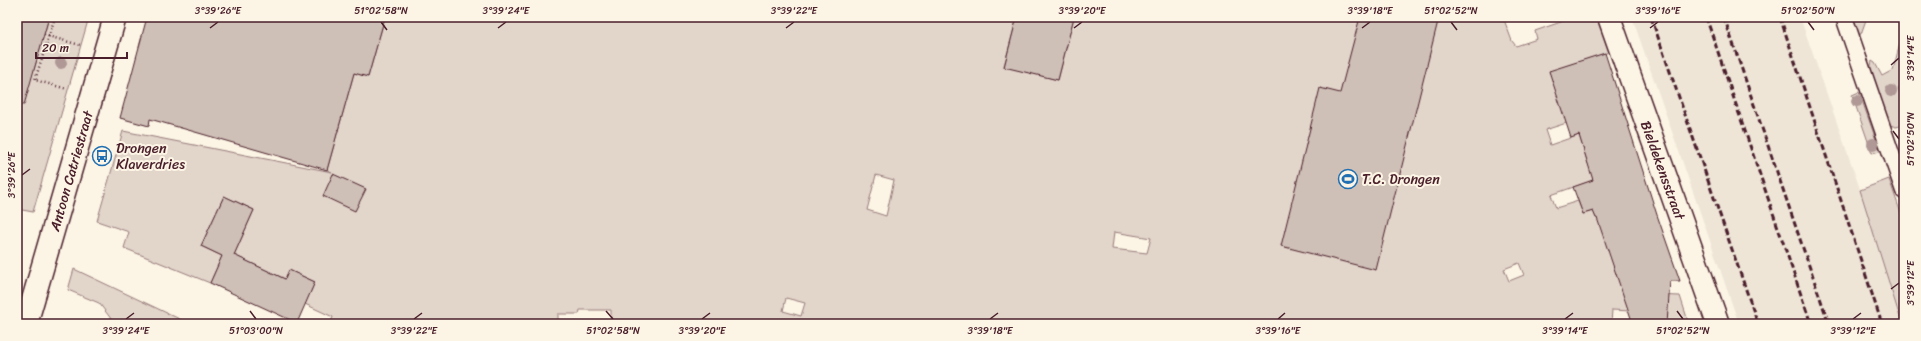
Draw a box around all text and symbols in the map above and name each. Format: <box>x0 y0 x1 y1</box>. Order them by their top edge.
text: 3°39'26"E <box>195 2 243 20</box>
text: 51°02'58"N <box>354 2 408 20</box>
text: 3°39'24"E <box>483 2 531 20</box>
text: 3°39'22"E <box>771 2 819 20</box>
text: 3°39'20"E <box>1059 2 1107 20</box>
text: 3°39'18"E <box>1347 2 1394 20</box>
text: 51°02'52"N <box>1424 2 1478 20</box>
text: 3°39'16"E <box>1636 2 1682 20</box>
text: 51°02'50"N <box>1781 2 1835 20</box>
scale bar <box>36 34 127 60</box>
text: 3°39'14"E <box>1902 34 1920 81</box>
text: 20 m <box>42 37 69 59</box>
street label: Antoon Catriestraat <box>42 107 101 235</box>
text: 51°02'50"N <box>1902 112 1920 166</box>
street label: Bieldekensstraat <box>1633 117 1693 225</box>
place label: Drongen Klaverdries <box>116 136 185 177</box>
bus stop icon: Drongen Klaverdries <box>91 145 113 167</box>
text: 3°39'26"E <box>3 150 21 198</box>
place label: T.C. Drongen <box>1362 167 1440 192</box>
sports icon: T.C. Drongen <box>1337 168 1359 190</box>
text: 3°39'12"E <box>1902 259 1920 305</box>
text: 3°39'24"E <box>103 322 151 340</box>
text: 51°03'00"N <box>229 322 283 340</box>
text: 3°39'22"E <box>391 322 439 340</box>
text: 51°02'58"N <box>586 322 640 340</box>
text: 3°39'20"E <box>679 322 727 340</box>
text: 3°39'18"E <box>967 322 1014 340</box>
text: 3°39'16"E <box>1256 322 1302 340</box>
text: 3°39'14"E <box>1542 322 1589 340</box>
text: 51°02'52"N <box>1656 322 1710 340</box>
text: 3°39'12"E <box>1831 322 1877 340</box>

